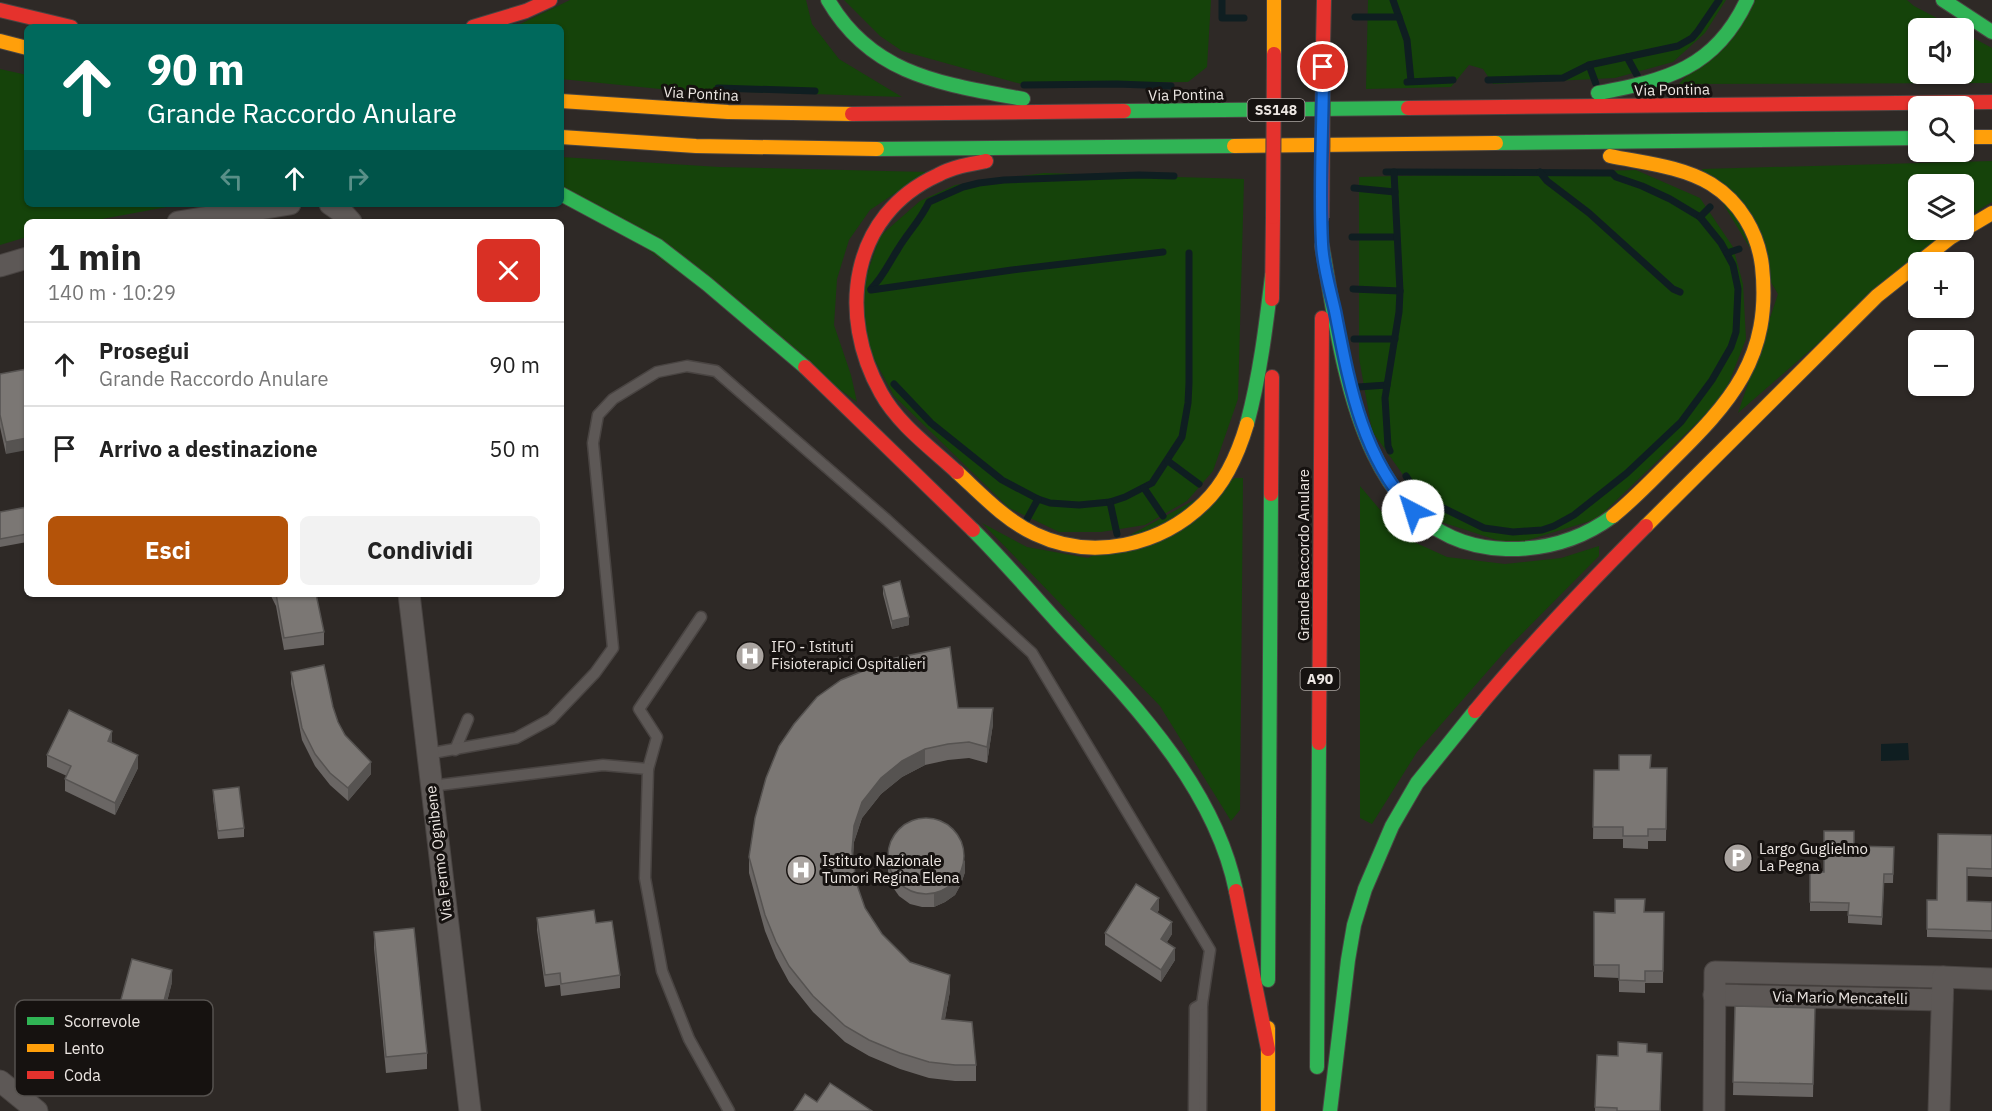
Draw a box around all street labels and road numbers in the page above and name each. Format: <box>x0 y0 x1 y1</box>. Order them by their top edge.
street label: Via Pontina <box>1634 79 1710 100</box>
street label: Via Pontina <box>663 82 739 105</box>
street label: Via Pontina <box>1148 84 1224 105</box>
road number: SS148 <box>1248 99 1304 121</box>
street label: Grande Raccordo Anulare <box>1294 469 1313 641</box>
road number: A90 <box>1300 668 1340 690</box>
street label: Via Fermo Ognibene <box>421 785 456 922</box>
street label: Via Mario Mencatelli <box>1772 987 1908 1008</box>

